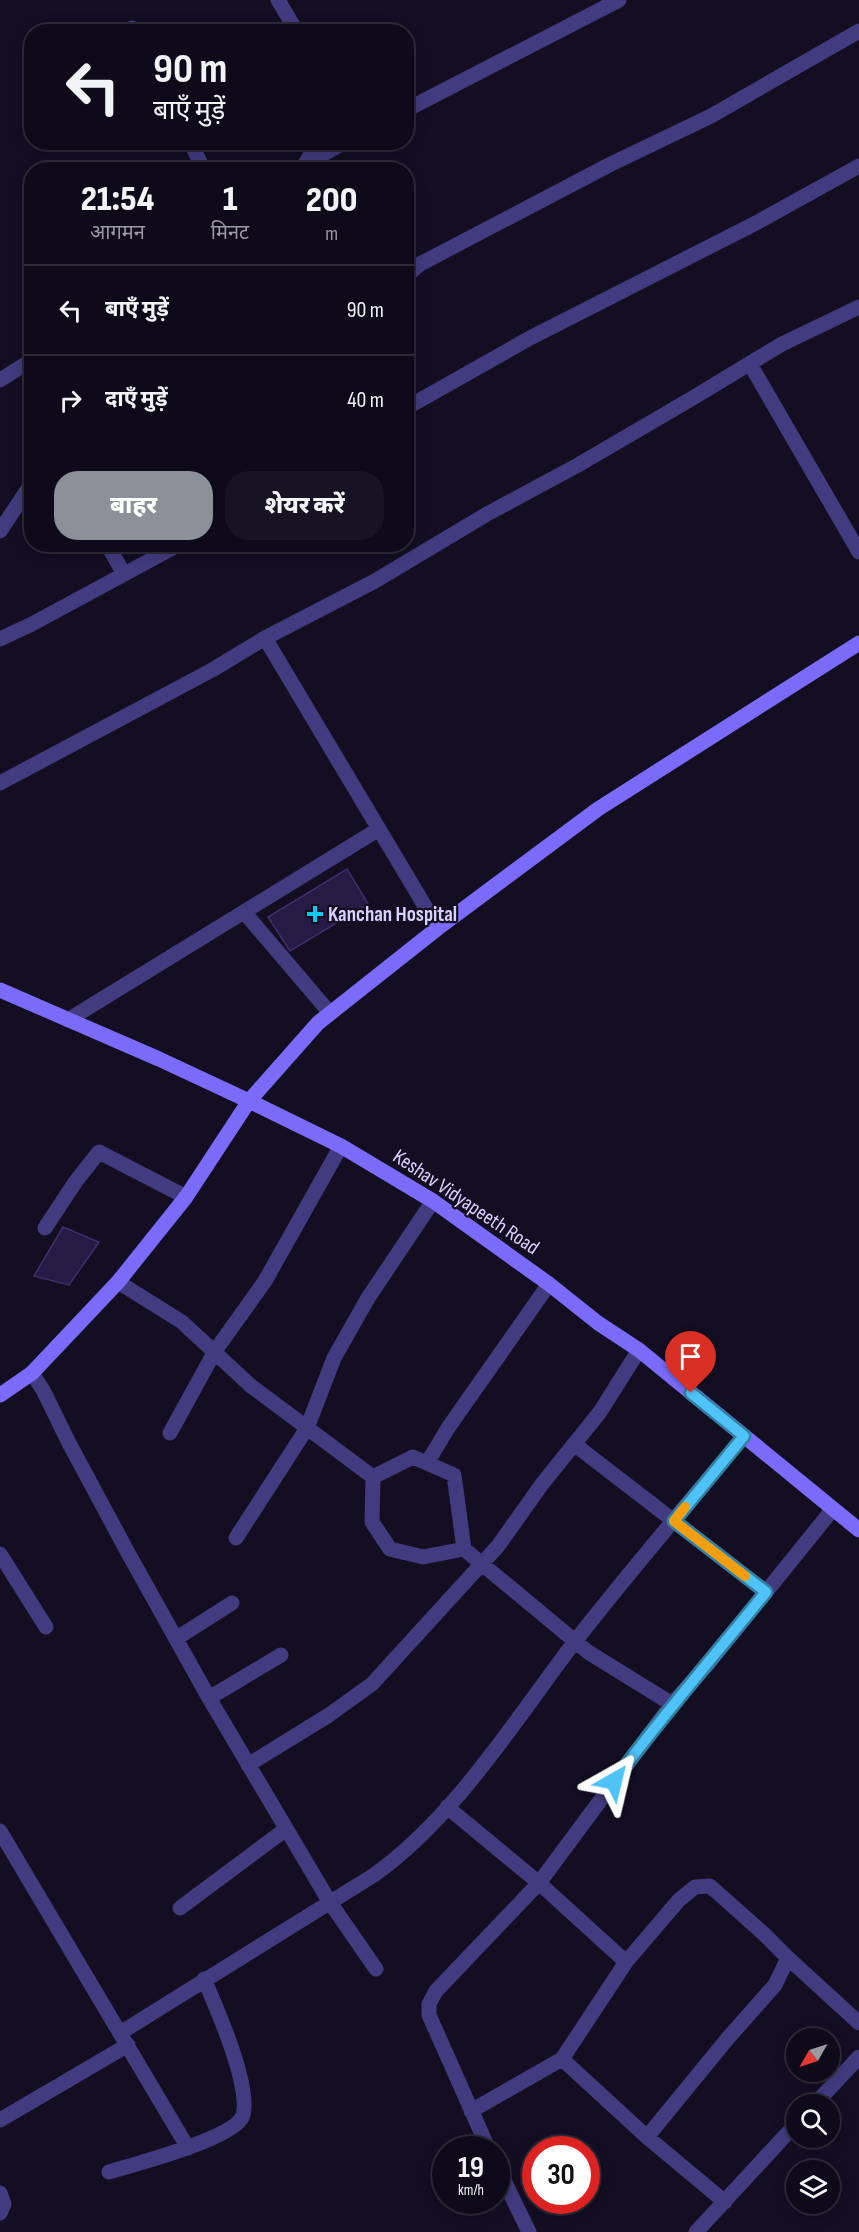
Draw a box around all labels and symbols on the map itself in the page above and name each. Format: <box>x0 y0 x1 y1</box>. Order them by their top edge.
place label: Kanchan Hospital <box>328 902 457 927</box>
marker: Kanchan Hospital <box>306 905 324 923</box>
street label: Keshav Vidyapeeth Road <box>388 1144 544 1260</box>
pin <box>665 1331 716 1393</box>
position arrow <box>582 1749 646 1813</box>
north arrow <box>786 2028 840 2082</box>
speed limit sign: 30 <box>522 2136 600 2214</box>

